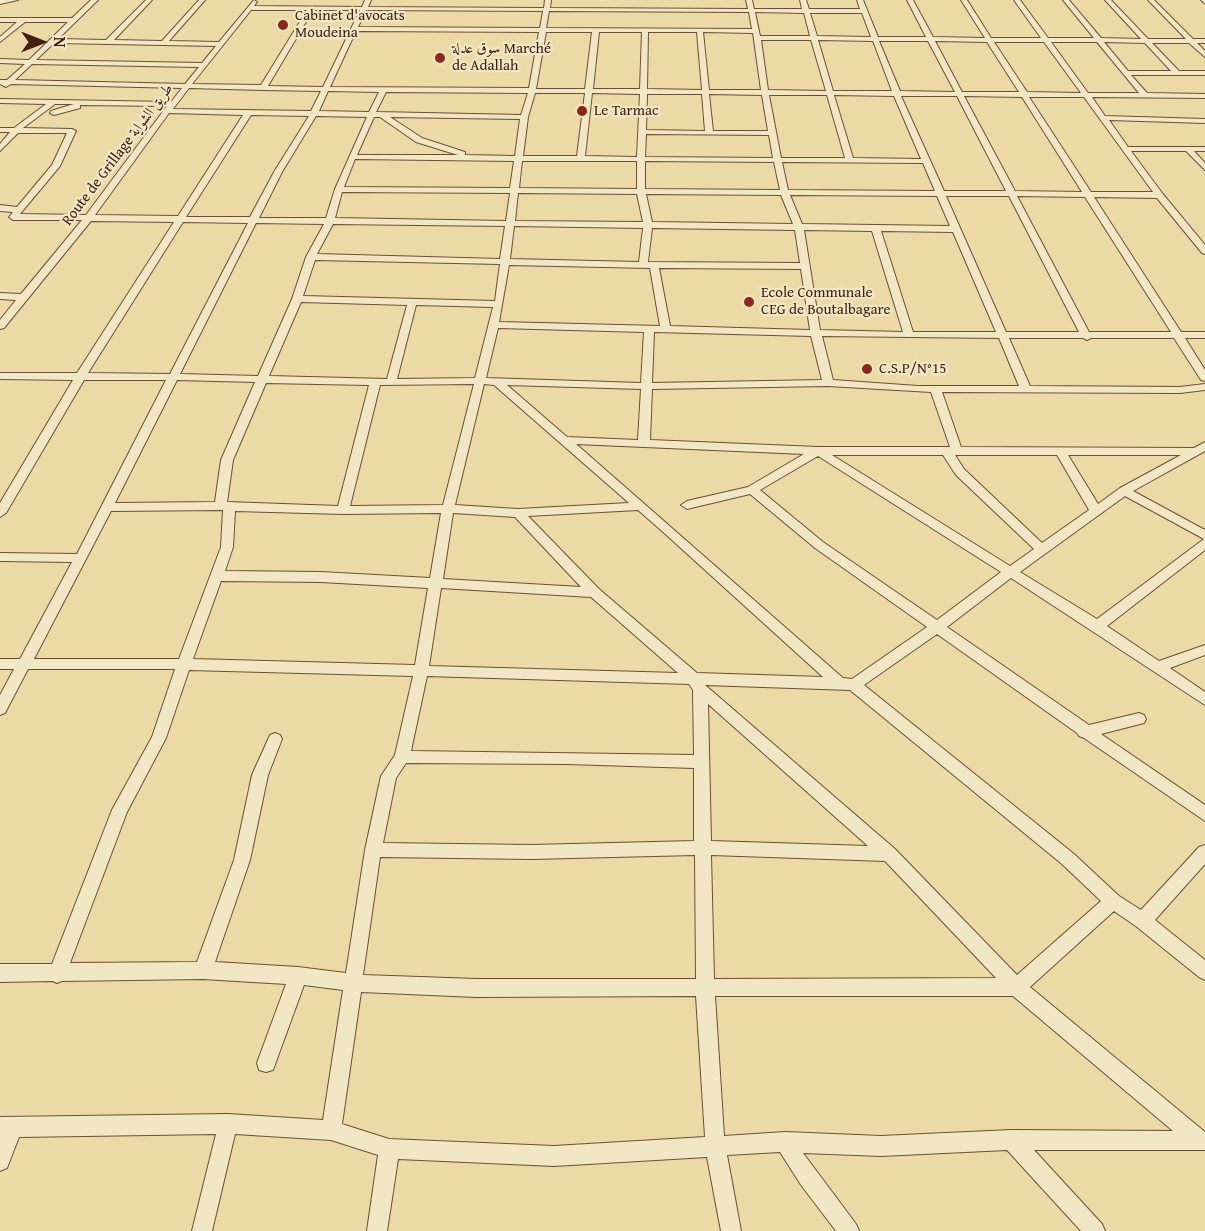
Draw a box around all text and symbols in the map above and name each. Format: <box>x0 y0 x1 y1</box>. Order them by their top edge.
place label: Cabinet d'avocats Moudeina <box>295 7 405 42</box>
north arrow <box>12 12 72 72</box>
marker: Cabinet d'avocats Moudeina <box>276 18 290 32</box>
text: N <box>48 37 72 47</box>
place label: سوق عدلة Marché de Adallah <box>452 40 551 75</box>
marker: سوق عدلة Marché de Adallah <box>433 51 447 65</box>
street label: Route de Grillage طريق الشواية <box>59 80 177 230</box>
place label: Le Tarmac <box>594 102 659 120</box>
marker: Le Tarmac <box>575 104 589 118</box>
place label: Ecole Communale CEG de Boutalbagare <box>761 284 890 319</box>
marker: Ecole Communale CEG de Boutalbagare <box>742 295 756 309</box>
place label: C.S.P/N°15 <box>879 360 947 378</box>
marker: C.S.P/N°15 <box>860 362 874 376</box>

